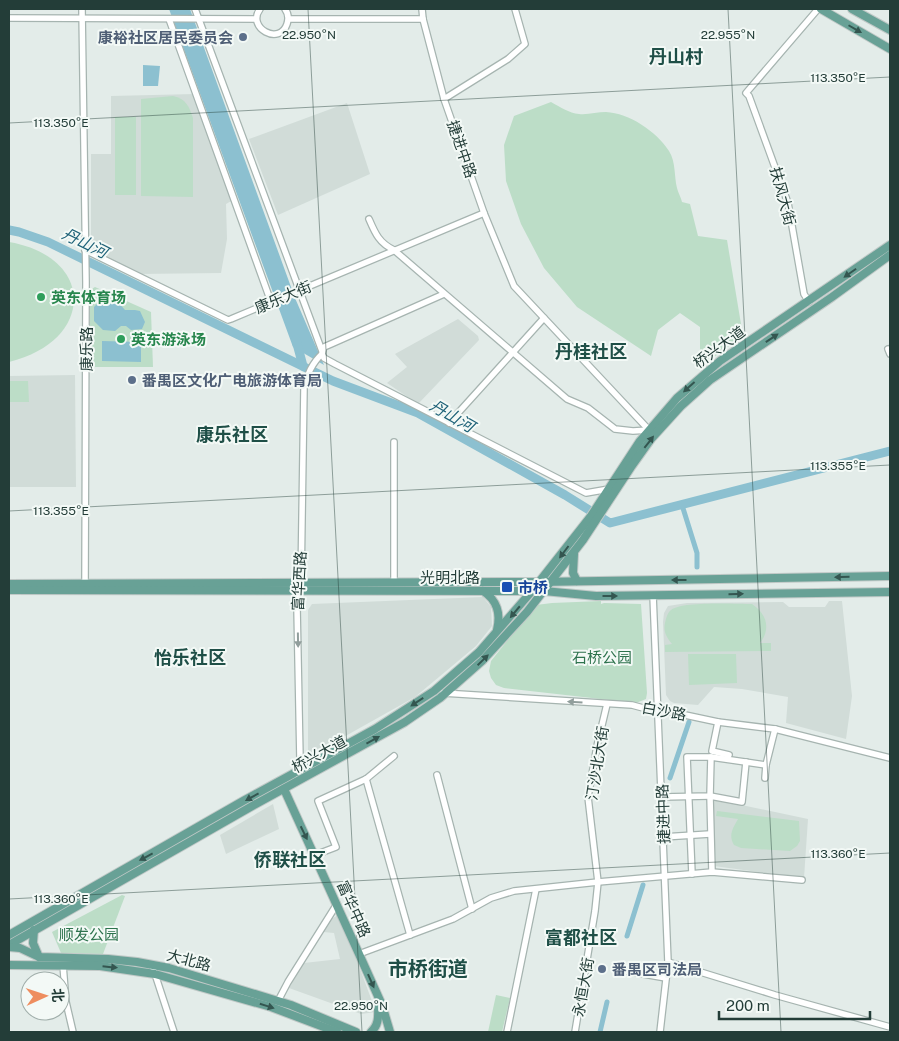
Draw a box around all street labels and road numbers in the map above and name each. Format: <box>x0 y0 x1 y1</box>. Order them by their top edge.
street label: 捷进中路 <box>444 118 480 180</box>
street label: 扶风大街 <box>767 165 799 227</box>
street label: 康乐大街 <box>252 277 314 317</box>
street label: 桥兴大道 <box>690 322 748 372</box>
street label: 康乐路 <box>78 326 95 372</box>
street label: 富华西路 <box>289 551 309 611</box>
street label: 光明北路 <box>420 569 480 586</box>
street label: 白沙路 <box>640 699 688 723</box>
street label: 汀沙北大街 <box>583 725 611 801</box>
street label: 桥兴大道 <box>289 732 349 776</box>
street label: 捷进中路 <box>653 784 673 844</box>
street label: 富华中路 <box>334 878 374 940</box>
street label: 大北路 <box>165 946 213 974</box>
street label: 永恒大街 <box>569 956 597 1018</box>

